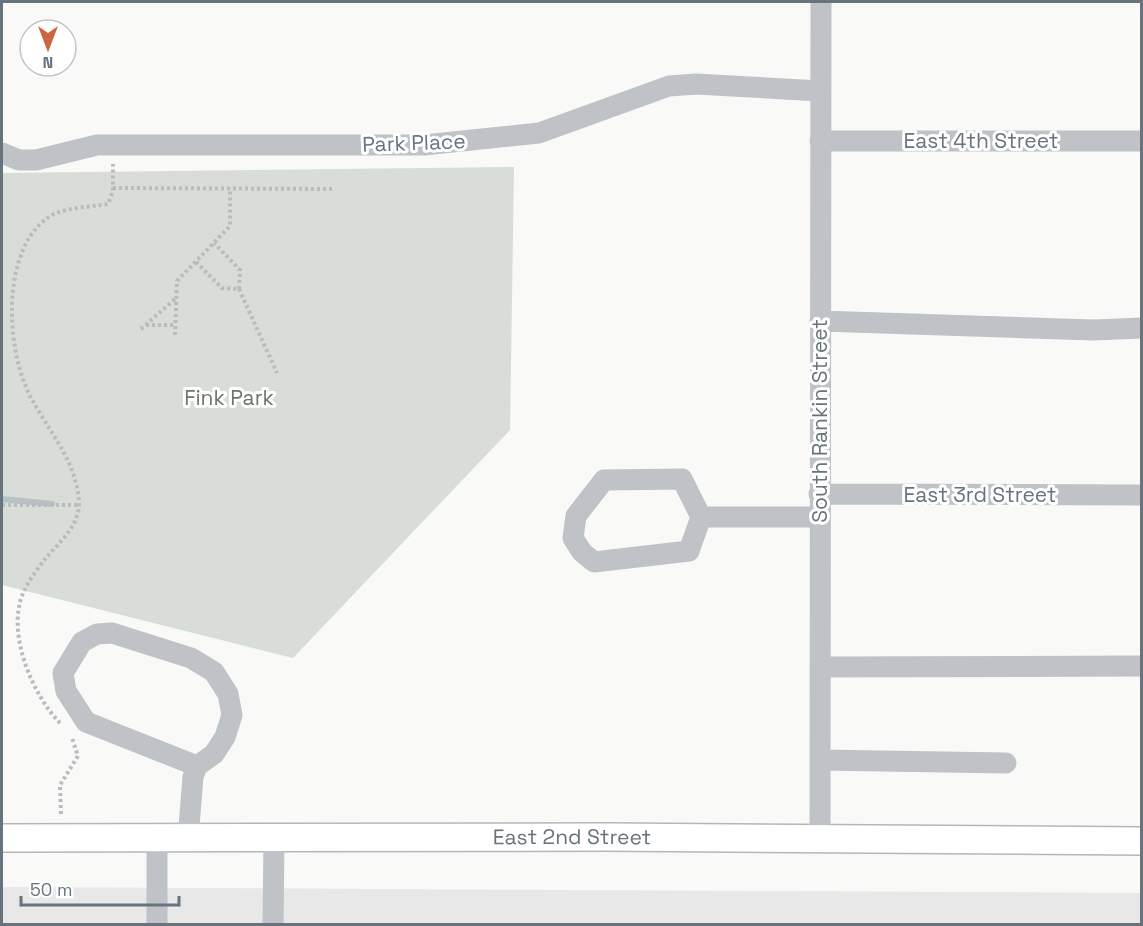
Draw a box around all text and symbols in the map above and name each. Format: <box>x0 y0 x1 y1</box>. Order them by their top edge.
north arrow <box>18 18 78 78</box>
text: N <box>43 52 53 73</box>
street label: Park Place <box>362 127 466 158</box>
street label: East 4th Street <box>904 127 1058 154</box>
street label: South Rankin Street <box>806 319 833 523</box>
park label: Fink Park <box>184 384 274 411</box>
street label: East 3rd Street <box>903 481 1057 508</box>
street label: East 2nd Street <box>493 823 651 850</box>
scale bar <box>21 869 178 907</box>
text: 50 m <box>30 878 72 901</box>

